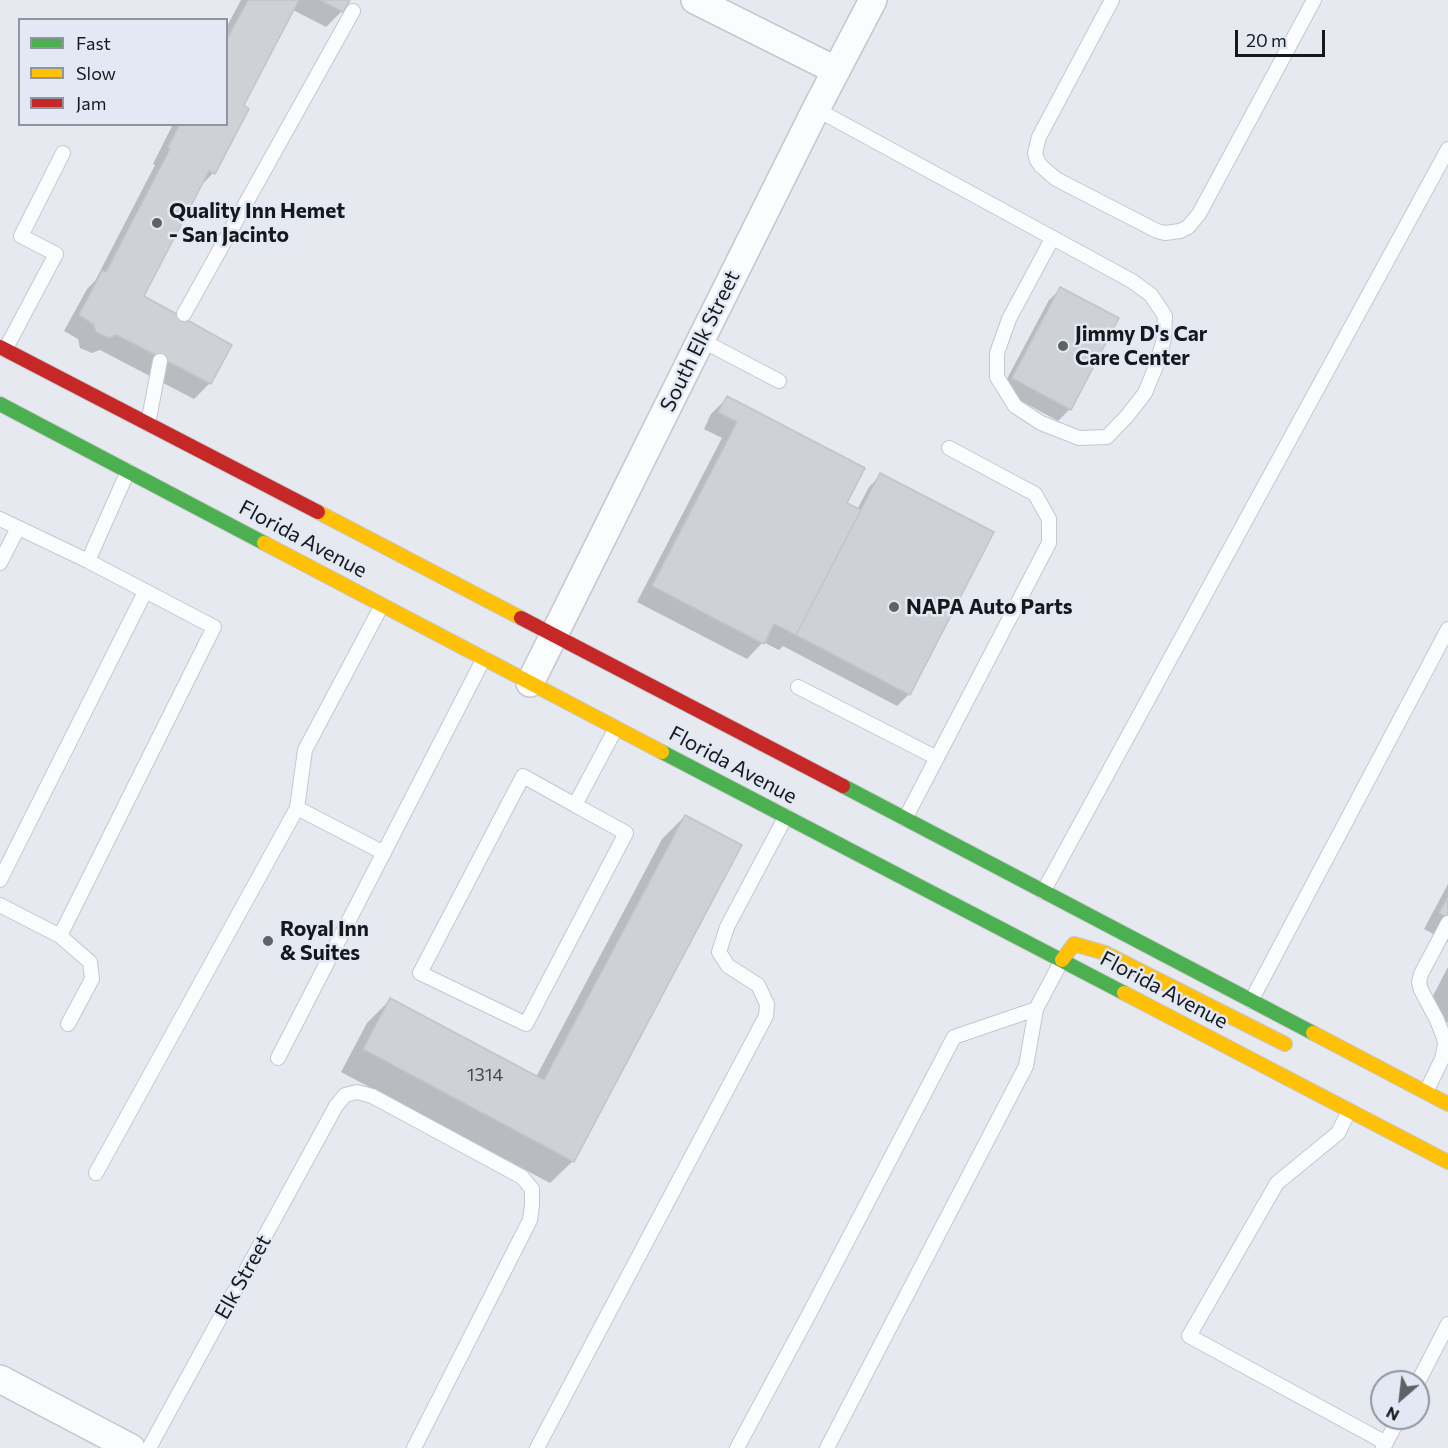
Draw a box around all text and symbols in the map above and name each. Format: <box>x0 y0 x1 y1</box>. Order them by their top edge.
legend <box>18 18 228 126</box>
scale bar <box>1238 18 1328 56</box>
text: 20 m <box>1246 29 1287 51</box>
text: Fast <box>76 32 111 54</box>
text: Slow <box>76 62 116 84</box>
text: Jam <box>76 92 106 114</box>
place label: Quality Inn Hemet - San Jacinto <box>169 198 345 248</box>
marker: Quality Inn Hemet - San Jacinto <box>150 216 164 230</box>
street label: South Elk Street <box>655 266 745 416</box>
place label: Jimmy D's Car Care Center <box>1075 321 1207 371</box>
marker: Jimmy D's Car Care Center <box>1056 339 1070 353</box>
street label: Florida Avenue <box>235 495 371 583</box>
place label: NAPA Auto Parts <box>906 594 1073 620</box>
marker: NAPA Auto Parts <box>887 600 901 614</box>
street label: Florida Avenue <box>665 721 801 809</box>
place label: Royal Inn & Suites <box>280 916 369 966</box>
marker: Royal Inn & Suites <box>261 934 275 948</box>
street label: Florida Avenue <box>1096 946 1232 1034</box>
house number: 1314 <box>467 1064 503 1086</box>
street label: Elk Street <box>210 1230 276 1324</box>
north arrow <box>1370 1370 1430 1430</box>
text: N <box>1382 1403 1402 1426</box>

